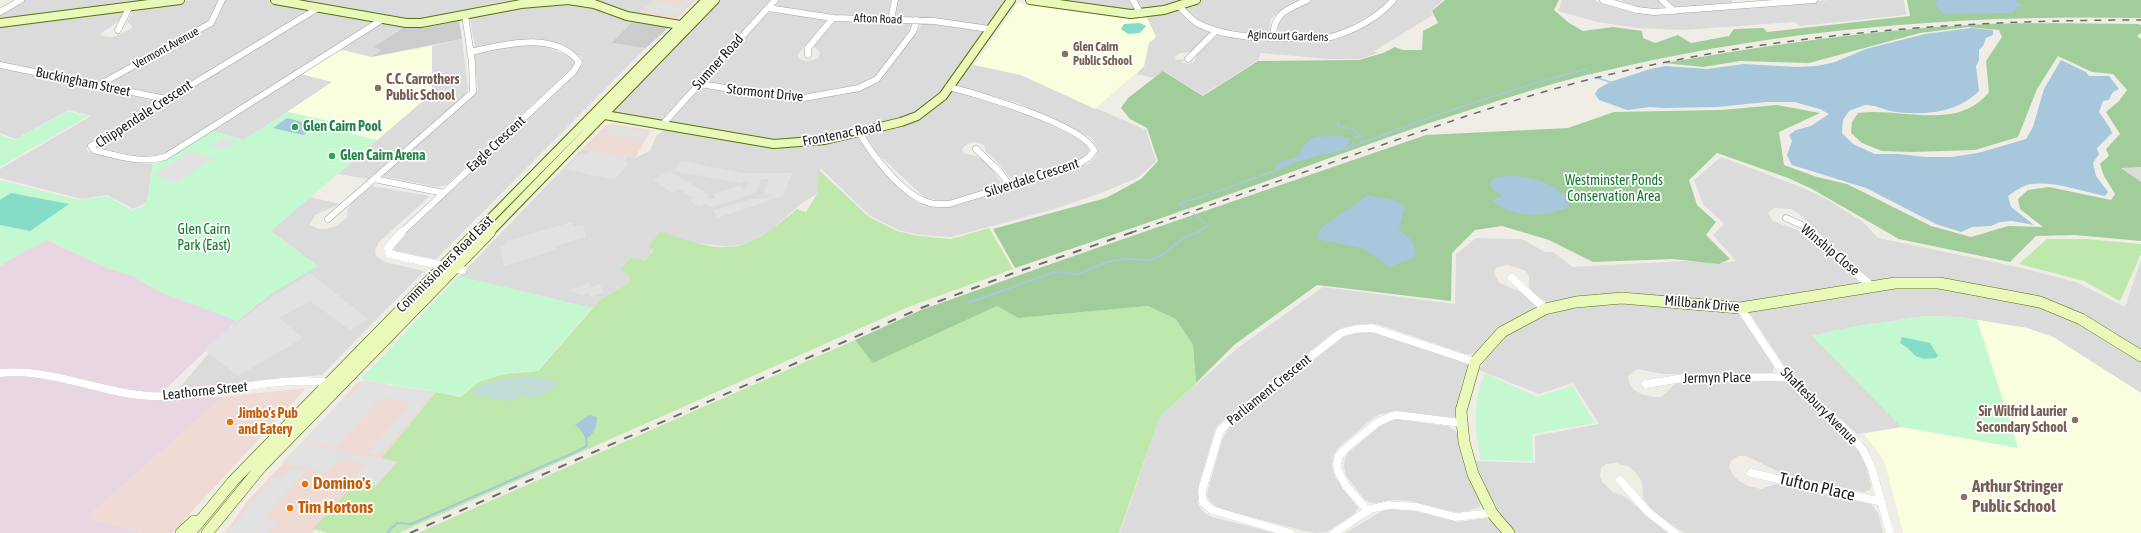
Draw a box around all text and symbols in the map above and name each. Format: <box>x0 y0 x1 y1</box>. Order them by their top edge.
street label: Afton Road <box>853 11 903 27</box>
street label: Vermont Avenue <box>131 24 201 72</box>
street label: Agincourt Gardens <box>1247 27 1329 45</box>
street label: Sumner Road <box>689 31 747 93</box>
place label: Glen Cairn Public School <box>1073 40 1132 68</box>
marker: Glen Cairn Public School <box>1060 49 1070 59</box>
street label: Buckingham Street <box>34 64 132 100</box>
place label: C.C. Carrothers Public School <box>386 72 459 104</box>
street label: Chippendale Crescent <box>93 77 195 151</box>
street label: Stormont Drive <box>726 81 804 105</box>
marker: C.C. Carrothers Public School <box>373 83 383 93</box>
street label: Eagle Crescent <box>463 112 529 176</box>
street label: Frontenac Road <box>801 118 883 150</box>
place label: Glen Cairn Pool <box>303 119 382 135</box>
marker: Glen Cairn Pool <box>290 122 300 132</box>
place label: Glen Cairn Arena <box>340 148 426 164</box>
marker: Glen Cairn Arena <box>327 151 337 161</box>
street label: Silverdale Crescent <box>983 155 1081 201</box>
park label: Westminster Ponds Conservation Area <box>1565 173 1663 206</box>
street label: Commissioners Road East <box>393 212 497 316</box>
street label: Winship Close <box>1797 221 1863 279</box>
park label: Glen Cairn Park (East) <box>177 222 231 254</box>
street label: Millbank Drive <box>1664 292 1740 316</box>
street label: Parliament Crescent <box>1223 351 1315 429</box>
street label: Shaftesbury Avenue <box>1777 364 1861 448</box>
street label: Jermyn Place <box>1683 369 1751 387</box>
street label: Leathorne Street <box>162 378 248 404</box>
place label: Sir Wilfrid Laurier Secondary School <box>1977 404 2067 436</box>
place label: Jimbo's Pub and Eatery <box>238 406 298 438</box>
marker: Sir Wilfrid Laurier Secondary School <box>2070 415 2080 425</box>
marker: Jimbo's Pub and Eatery <box>225 417 235 427</box>
street label: Tufton Place <box>1777 468 1857 506</box>
place label: Domino's <box>313 474 371 494</box>
place label: Arthur Stringer Public School <box>1972 477 2063 517</box>
marker: Domino's <box>300 479 310 489</box>
marker: Arthur Stringer Public School <box>1959 492 1969 502</box>
place label: Tim Hortons <box>298 498 373 518</box>
marker: Tim Hortons <box>285 503 295 513</box>

